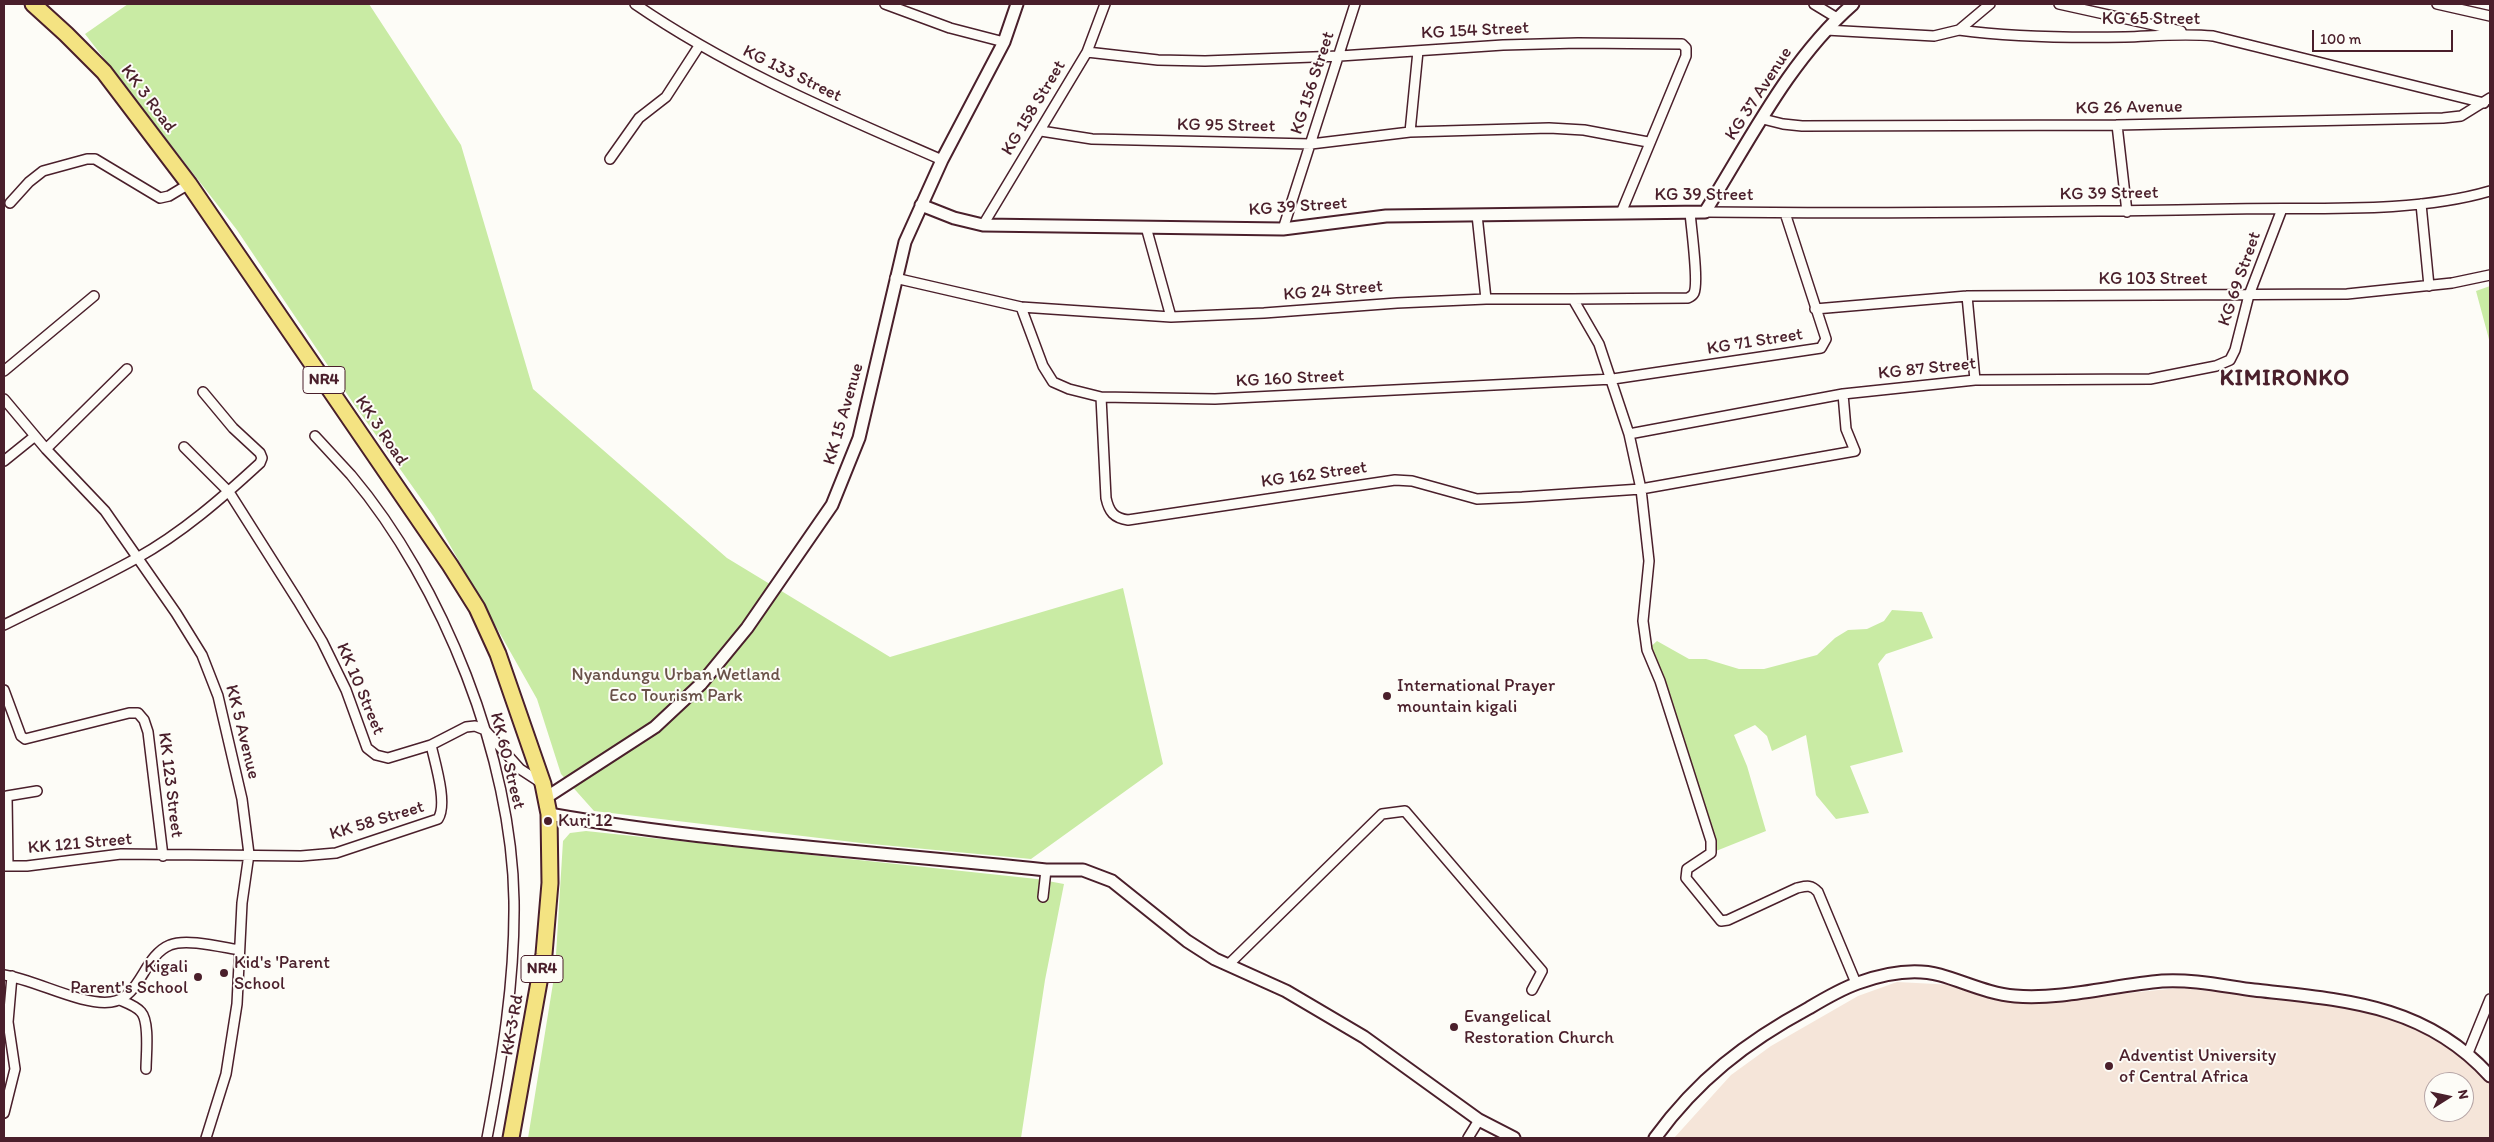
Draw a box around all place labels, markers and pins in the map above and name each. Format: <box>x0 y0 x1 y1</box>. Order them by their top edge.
place label: International Prayer mountain kigali <box>1397 675 1555 718</box>
marker: International Prayer mountain kigali <box>1381 690 1393 702</box>
place label: Kuri 12 <box>558 810 613 832</box>
marker: Kuri 12 <box>542 815 554 827</box>
place label: Kid's 'Parent School <box>234 952 330 994</box>
place label: Kigali Parent's School <box>70 956 188 999</box>
marker: Kid's 'Parent School <box>218 967 230 979</box>
marker: Kigali Parent's School <box>192 971 204 983</box>
place label: Evangelical Restoration Church <box>1464 1006 1614 1048</box>
marker: Evangelical Restoration Church <box>1448 1021 1460 1033</box>
place label: Adventist University of Central Africa <box>2119 1045 2276 1088</box>
marker: Adventist University of Central Africa <box>2103 1060 2115 1072</box>

